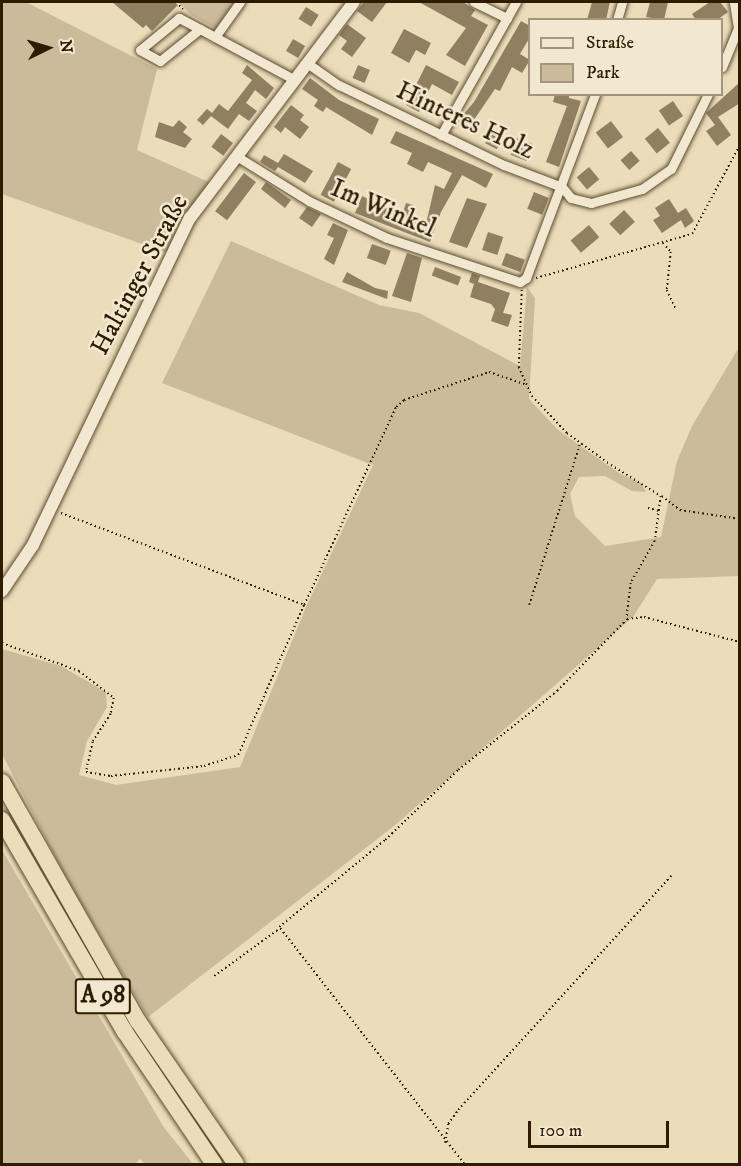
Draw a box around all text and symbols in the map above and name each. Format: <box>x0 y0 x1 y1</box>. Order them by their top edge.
north arrow <box>18 18 78 78</box>
legend <box>528 18 723 96</box>
text: Straße <box>586 32 634 54</box>
text: N <box>55 39 76 54</box>
text: Park <box>586 62 620 84</box>
street label: Hinteres Holz <box>391 75 539 167</box>
street label: Im Winkel <box>326 173 440 245</box>
street label: Haltinger Straße <box>85 190 195 360</box>
road number: A 98 <box>74 975 132 1017</box>
scale bar <box>531 1109 672 1147</box>
text: 100 m <box>539 1120 582 1142</box>

